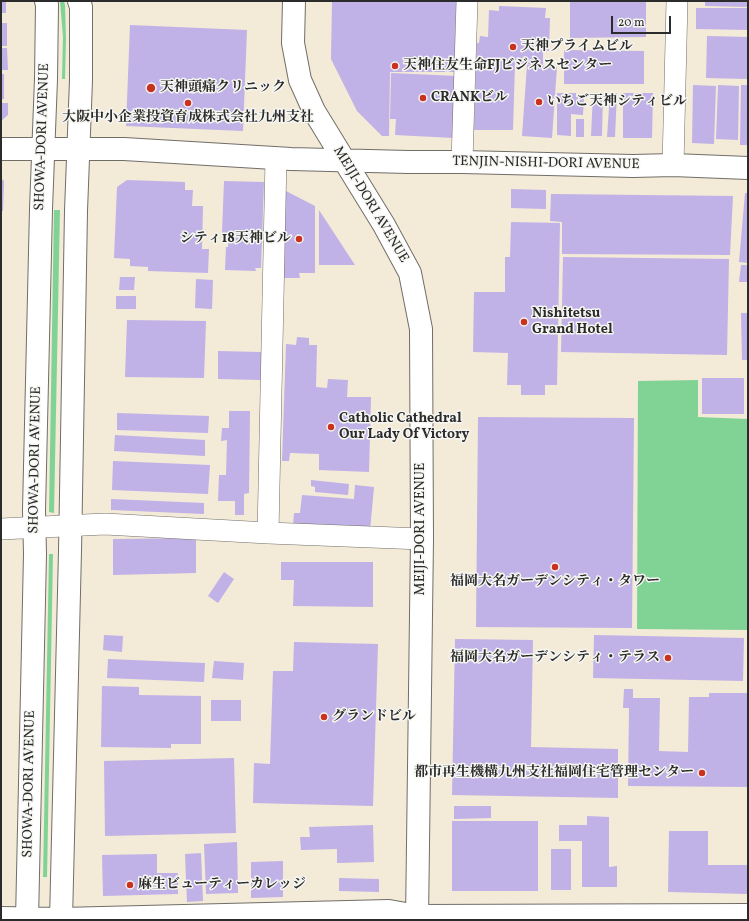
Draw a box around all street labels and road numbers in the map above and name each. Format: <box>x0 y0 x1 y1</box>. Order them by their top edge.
street label: SHOWA-DORI AVENUE <box>32 63 54 211</box>
street label: MEIJI-DORI AVENUE <box>329 144 411 266</box>
street label: TENJIN-NISHI-DORI AVENUE <box>452 154 640 174</box>
street label: SHOWA-DORI AVENUE <box>26 386 46 534</box>
street label: MEIJI-DORI AVENUE <box>413 463 429 595</box>
street label: SHOWA-DORI AVENUE <box>20 710 40 858</box>

